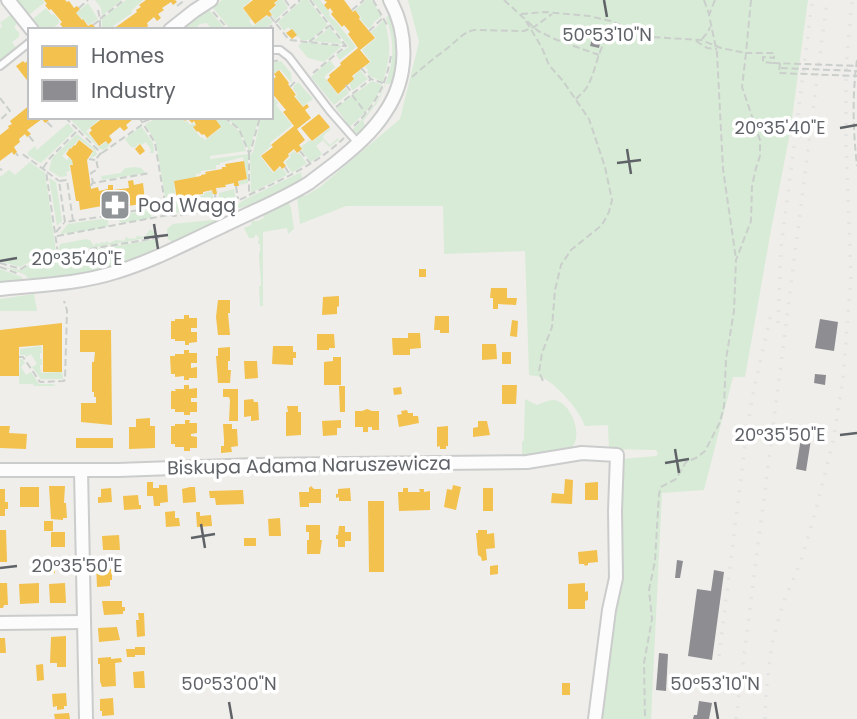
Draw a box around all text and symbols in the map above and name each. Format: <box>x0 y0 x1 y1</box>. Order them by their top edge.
text: 50°53'10"N <box>562 22 652 47</box>
legend <box>28 28 273 119</box>
text: Homes <box>91 41 165 70</box>
text: Industry <box>91 76 176 105</box>
text: 20°35'40"E <box>735 115 825 140</box>
pharmacy icon: Pod Wagą <box>98 188 132 222</box>
place label: Pod Wagą <box>138 192 236 219</box>
text: 20°35'40"E <box>32 246 122 271</box>
text: 20°35'50"E <box>735 422 825 447</box>
street label: Biskupa Adama Naruszewicza <box>167 450 451 481</box>
text: 20°35'50"E <box>32 553 122 578</box>
text: 50°53'00"N <box>181 671 277 696</box>
text: 50°53'10"N <box>670 671 760 696</box>

